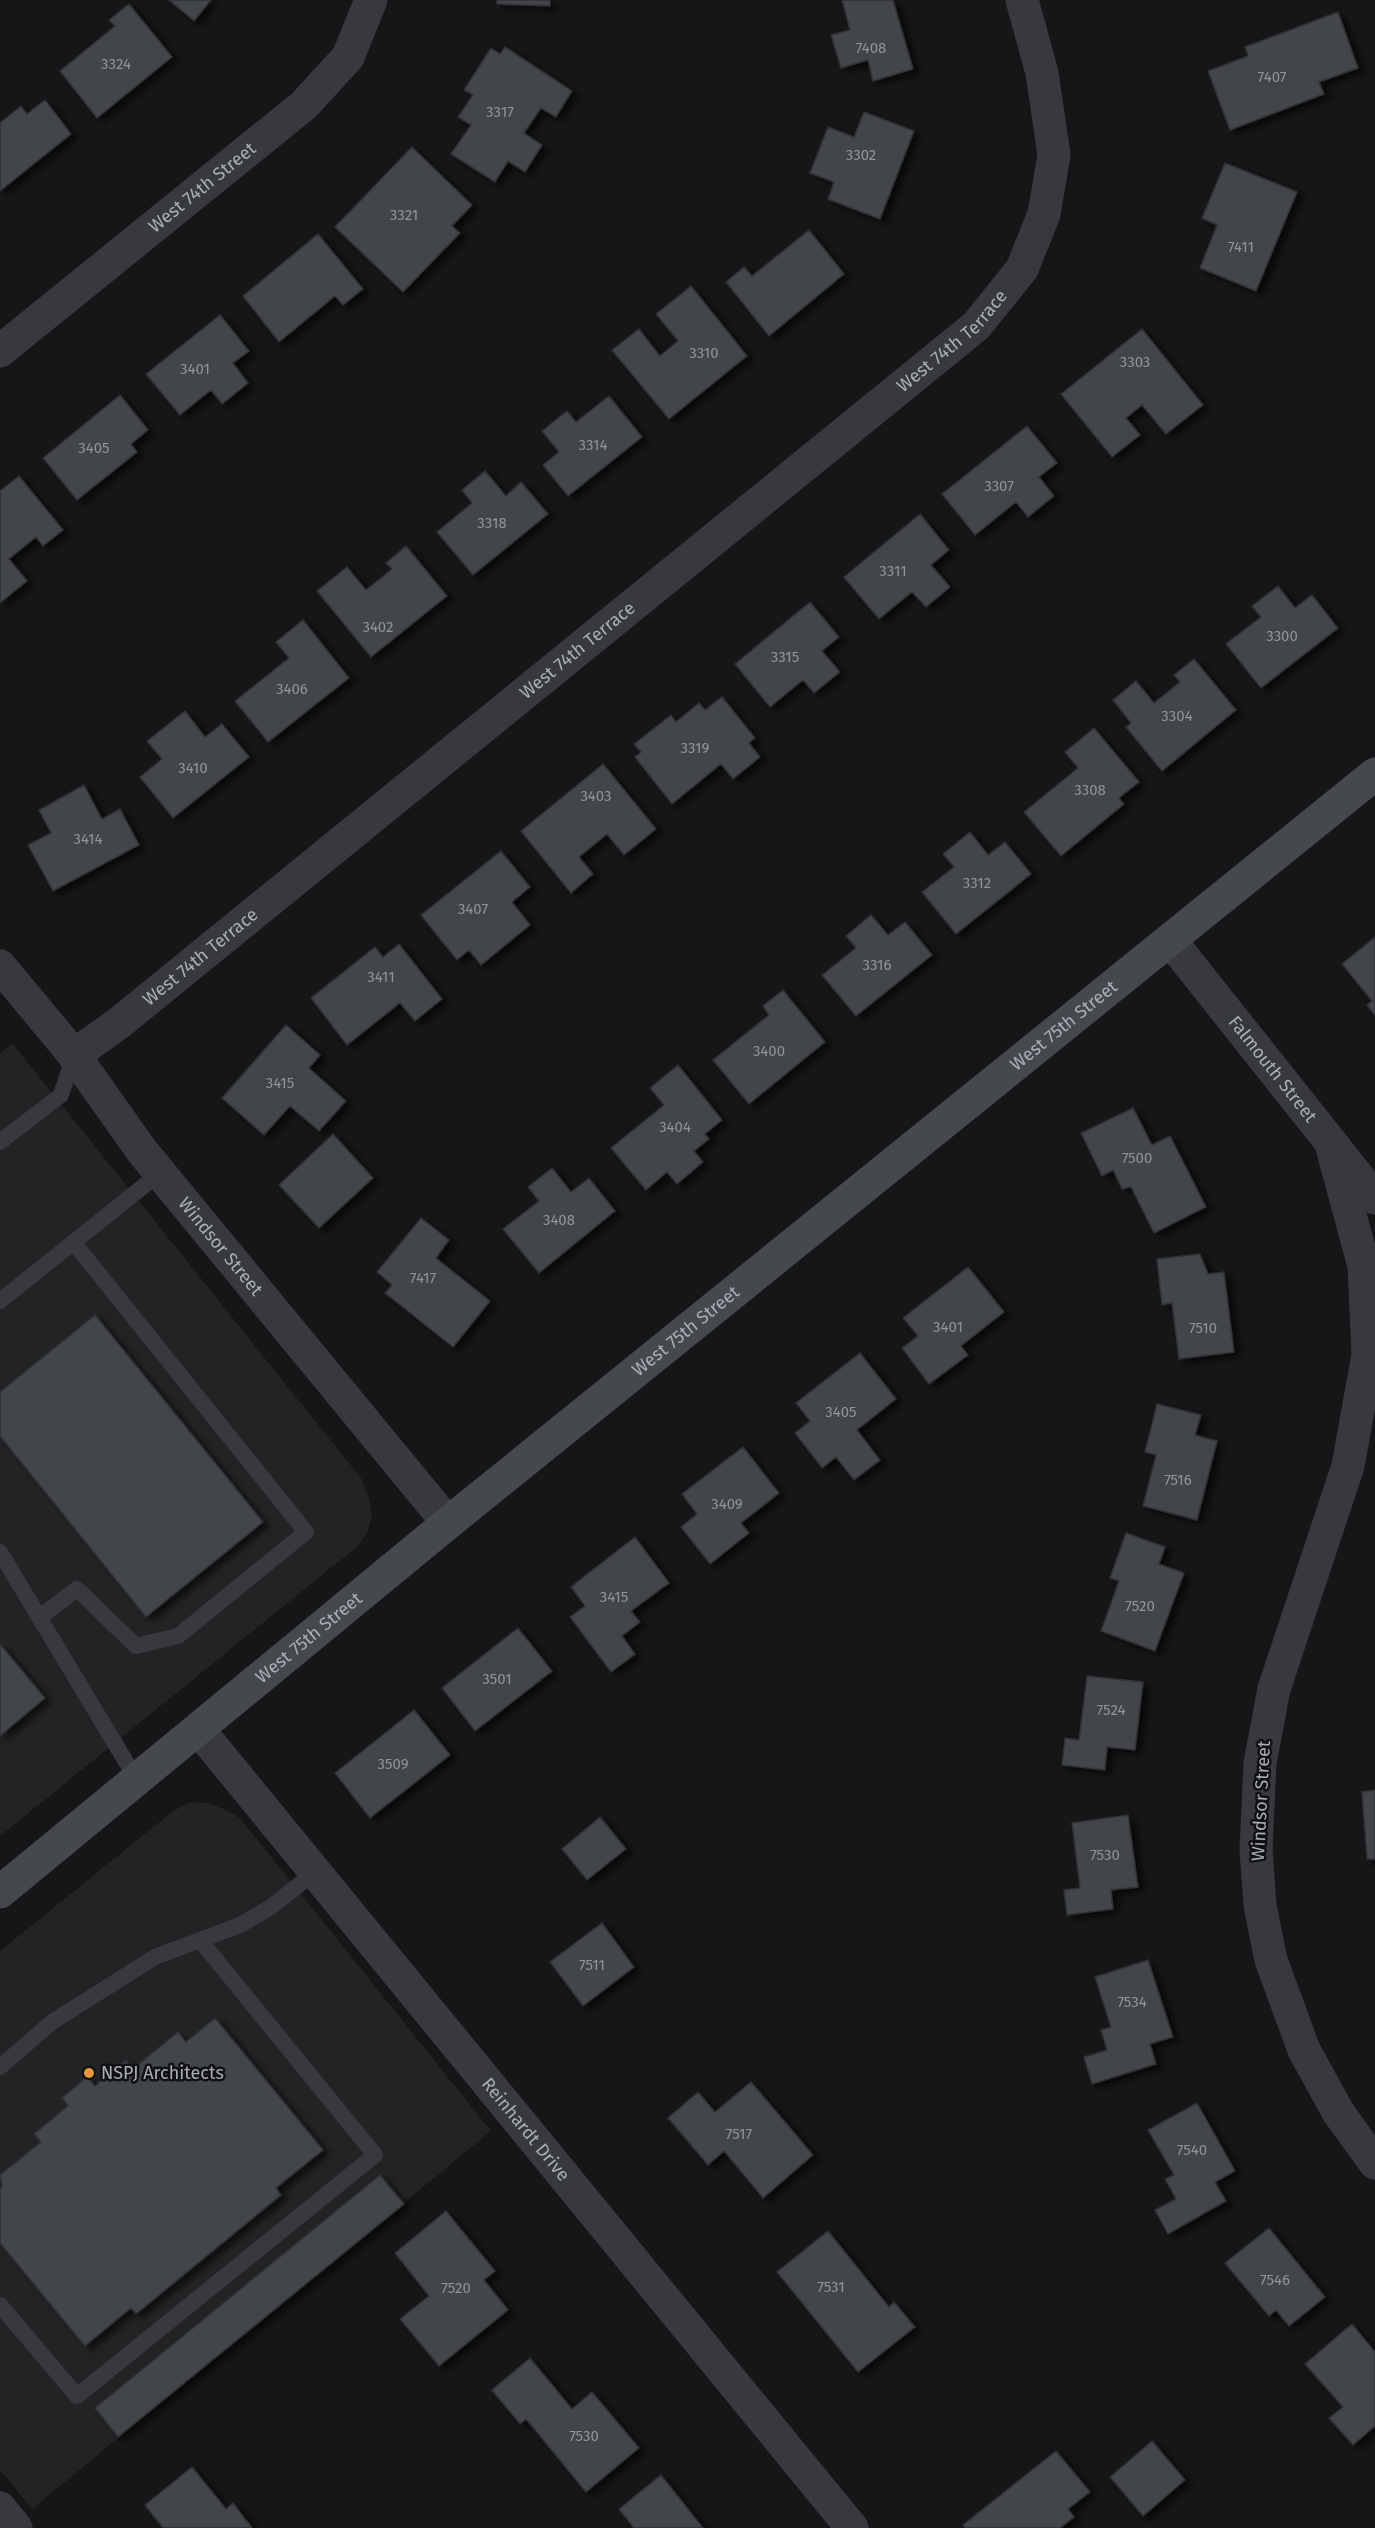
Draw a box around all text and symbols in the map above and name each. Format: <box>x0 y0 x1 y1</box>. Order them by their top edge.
house number: 7408 <box>856 39 886 57</box>
house number: 3324 <box>101 55 131 73</box>
house number: 7407 <box>1258 68 1287 86</box>
house number: 3317 <box>486 103 514 121</box>
street label: West 74th Street <box>144 137 261 237</box>
house number: 3302 <box>846 146 876 164</box>
house number: 3321 <box>390 206 418 224</box>
house number: 7411 <box>1228 238 1254 256</box>
street label: West 74th Terrace <box>892 285 1012 397</box>
house number: 3310 <box>689 344 719 362</box>
house number: 3303 <box>1120 353 1150 371</box>
house number: 3401 <box>180 360 210 378</box>
house number: 3314 <box>578 436 608 454</box>
house number: 3405 <box>78 439 110 457</box>
house number: 3307 <box>984 477 1014 495</box>
house number: 3318 <box>477 514 507 532</box>
house number: 3311 <box>879 562 907 580</box>
street label: West 74th Terrace <box>515 597 639 704</box>
house number: 3402 <box>362 618 394 636</box>
house number: 3300 <box>1266 627 1298 645</box>
house number: 3315 <box>771 648 799 666</box>
house number: 3406 <box>276 680 308 698</box>
house number: 3304 <box>1161 707 1193 725</box>
house number: 3319 <box>681 739 710 757</box>
house number: 3410 <box>178 759 208 777</box>
house number: 3308 <box>1074 781 1106 799</box>
house number: 3403 <box>580 787 612 805</box>
house number: 3414 <box>74 830 103 848</box>
house number: 3312 <box>963 874 991 892</box>
house number: 3407 <box>458 900 488 918</box>
street label: West 74th Terrace <box>138 903 262 1010</box>
house number: 3316 <box>862 956 892 974</box>
house number: 3411 <box>367 968 395 986</box>
street label: West 75th Street <box>1006 975 1122 1075</box>
street label: Falmouth Street <box>1224 1012 1322 1127</box>
house number: 3400 <box>753 1042 785 1060</box>
house number: 3415 <box>266 1074 294 1092</box>
house number: 3404 <box>659 1118 691 1136</box>
house number: 7500 <box>1122 1149 1152 1167</box>
street label: Windsor Street <box>174 1193 268 1300</box>
house number: 3408 <box>543 1211 575 1229</box>
house number: 7417 <box>410 1269 437 1287</box>
street label: West 75th Street <box>628 1281 744 1381</box>
house number: 3401 <box>933 1318 963 1336</box>
house number: 7510 <box>1189 1319 1217 1337</box>
house number: 3405 <box>825 1403 857 1421</box>
house number: 7516 <box>1164 1471 1192 1489</box>
house number: 3409 <box>711 1495 743 1513</box>
street label: West 75th Street <box>251 1587 367 1688</box>
house number: 3415 <box>600 1588 628 1606</box>
house number: 7520 <box>1125 1597 1155 1615</box>
house number: 3501 <box>482 1670 512 1688</box>
house number: 7524 <box>1097 1701 1125 1719</box>
street label: Windsor Street <box>1247 1740 1275 1862</box>
house number: 3509 <box>377 1755 409 1773</box>
house number: 7530 <box>1090 1846 1120 1864</box>
house number: 7511 <box>579 1956 605 1974</box>
house number: 7534 <box>1117 1993 1147 2011</box>
place label: NSPJ Architects <box>101 2062 224 2084</box>
marker: NSPJ Architects <box>82 2066 96 2080</box>
street label: Reinhardt Drive <box>477 2073 575 2186</box>
house number: 7517 <box>726 2125 753 2143</box>
house number: 7540 <box>1177 2141 1207 2159</box>
house number: 7546 <box>1260 2271 1290 2289</box>
house number: 7531 <box>817 2278 845 2296</box>
house number: 7520 <box>441 2279 471 2297</box>
house number: 7530 <box>569 2427 599 2445</box>

